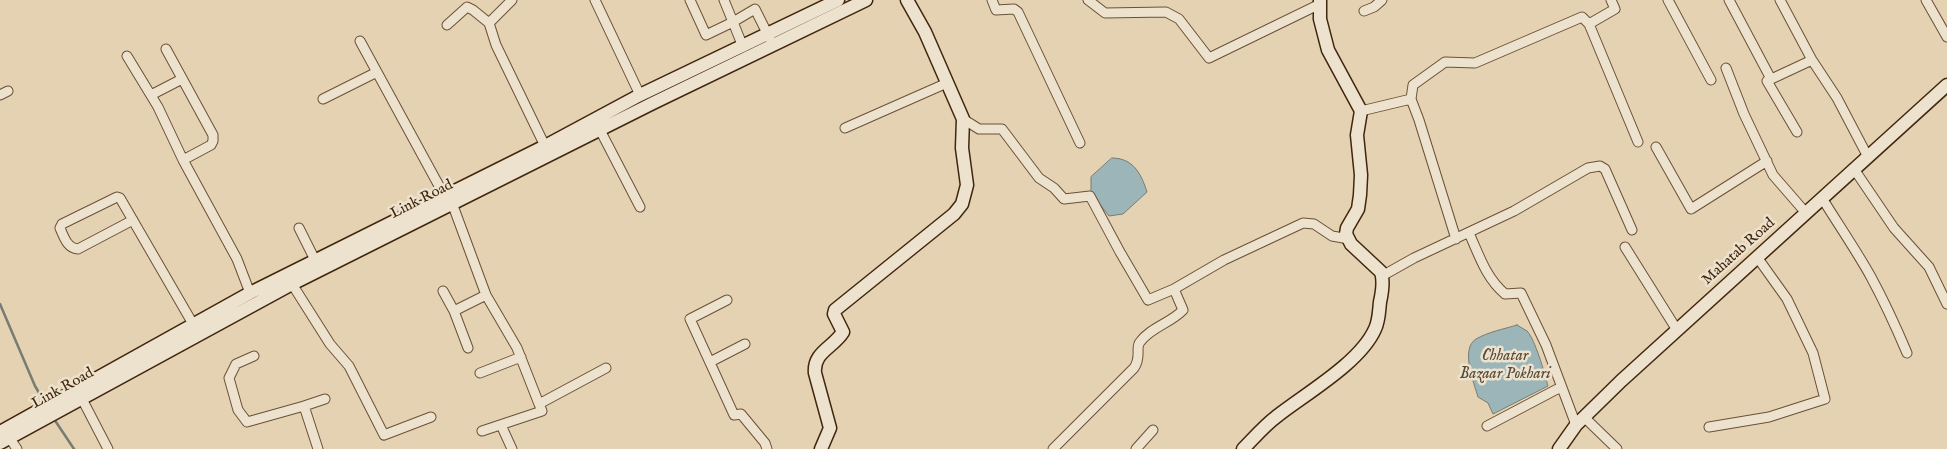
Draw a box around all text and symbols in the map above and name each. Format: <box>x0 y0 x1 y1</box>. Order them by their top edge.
street label: Link Road <box>388 177 456 223</box>
street label: Mahatab Road <box>1699 215 1779 289</box>
water label: Chhatar Bazaar Pokhari <box>1459 347 1551 385</box>
street label: Link Road <box>29 365 97 413</box>

